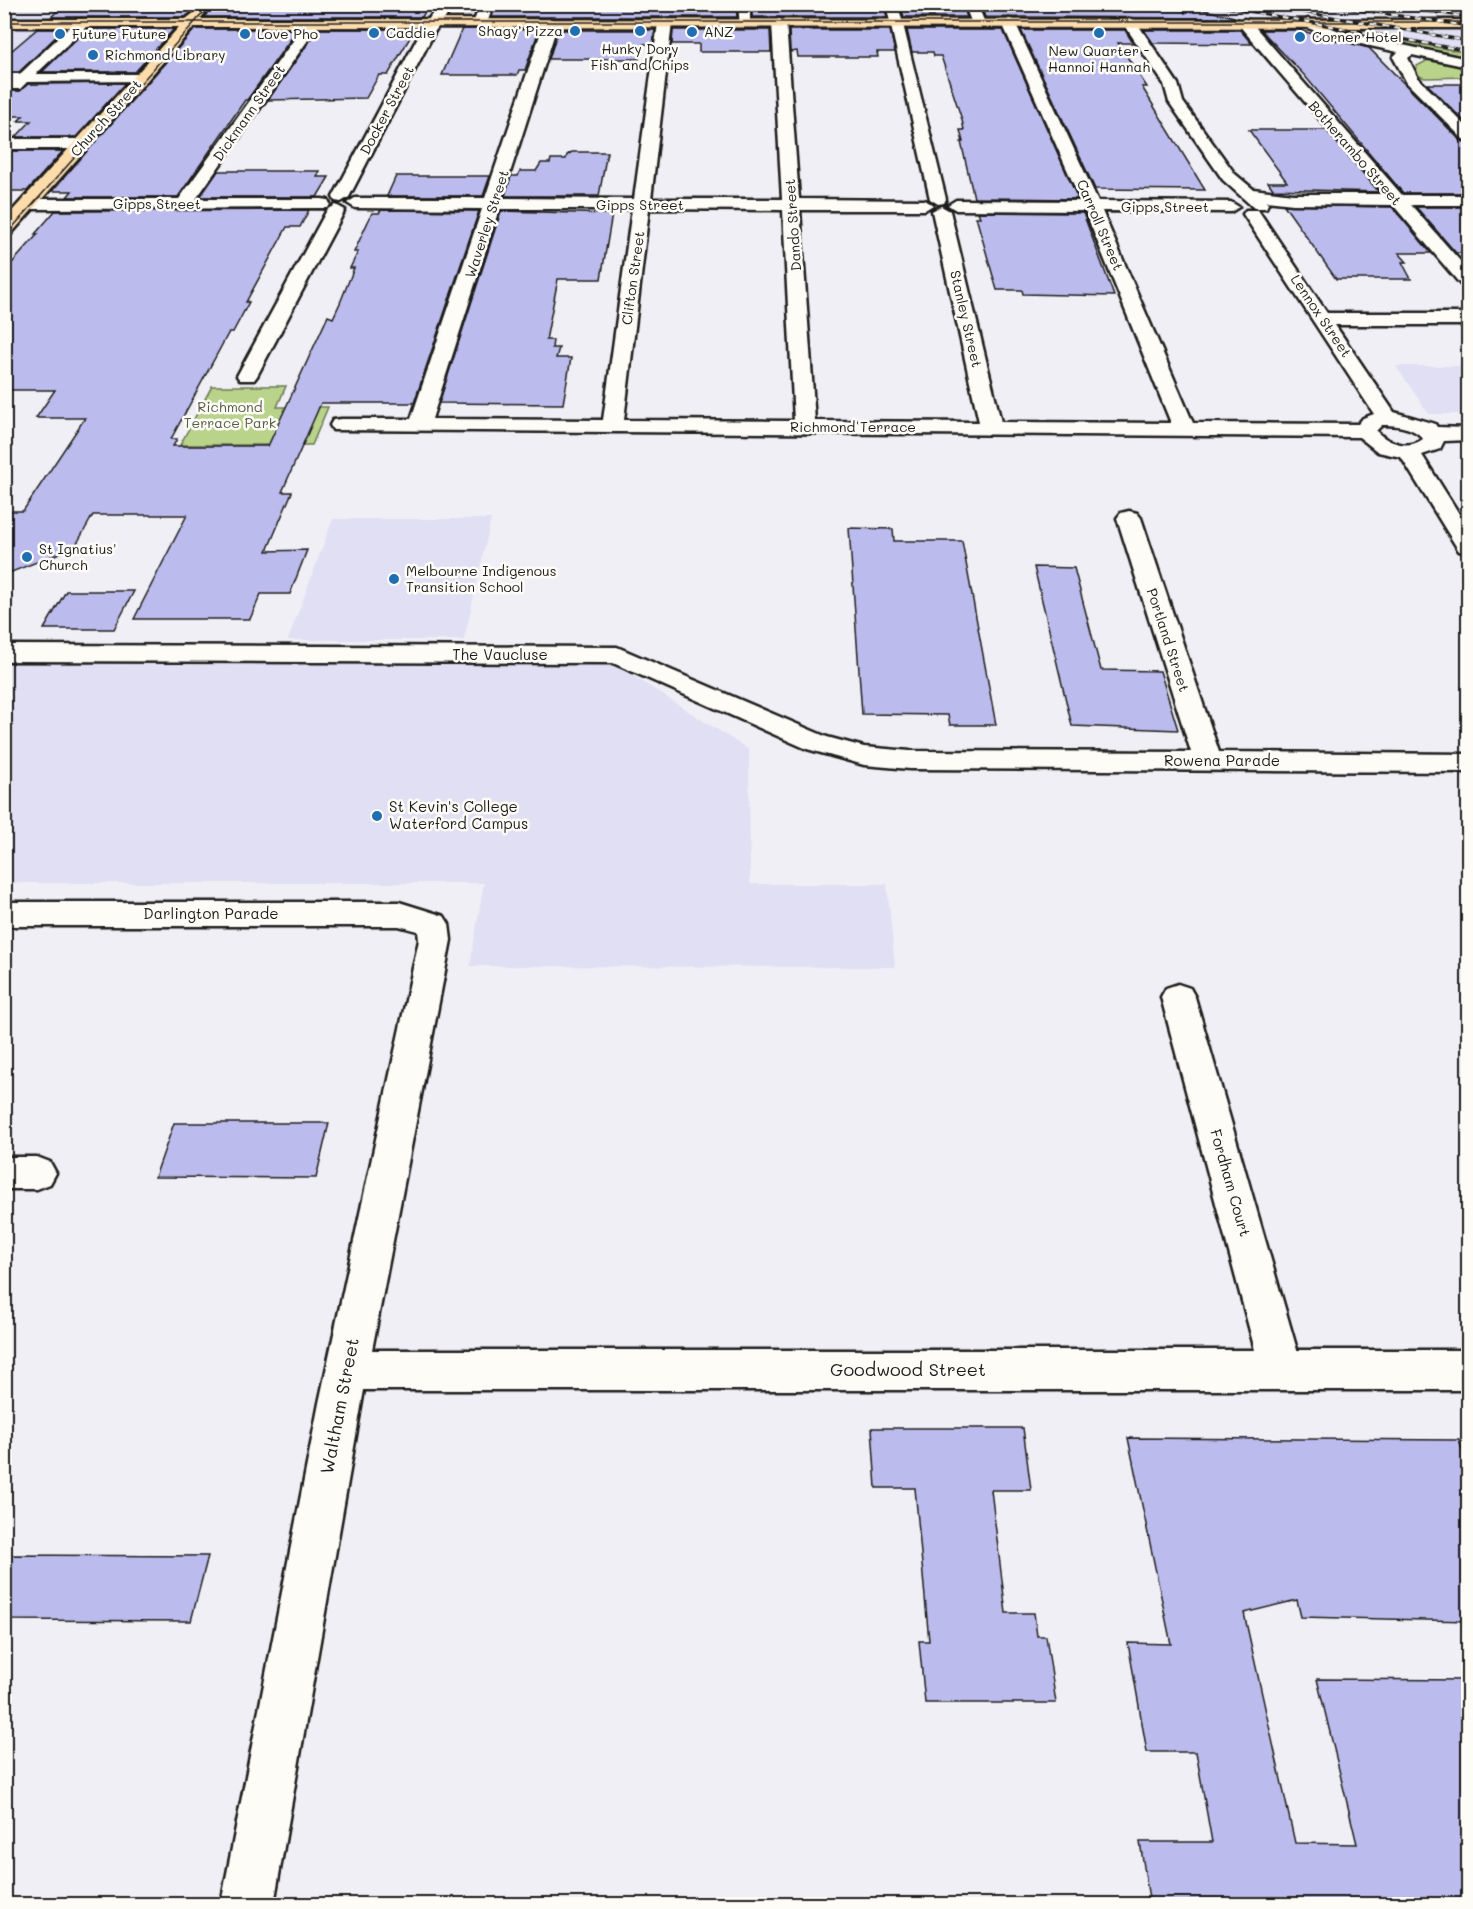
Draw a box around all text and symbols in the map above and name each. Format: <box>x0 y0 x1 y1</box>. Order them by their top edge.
place label: Shagy' Pizza <box>478 21 563 40</box>
place label: ANZ <box>704 22 733 41</box>
place label: Caddie <box>386 23 435 42</box>
place label: Future Future <box>72 24 166 43</box>
place label: Love Pho <box>257 24 318 43</box>
marker: Shagy' Pizza <box>568 24 582 38</box>
marker: Hunky Dory Fish and Chips <box>633 24 647 38</box>
marker: ANZ <box>685 25 699 39</box>
marker: Caddie <box>367 26 381 40</box>
marker: New Quarter - Hannoi Hannah <box>1092 26 1106 40</box>
marker: Future Future <box>53 27 67 41</box>
marker: Love Pho <box>238 27 252 41</box>
place label: Corner Hotel <box>1312 27 1402 46</box>
marker: Corner Hotel <box>1293 30 1307 44</box>
place label: Hunky Dory Fish and Chips <box>591 39 689 74</box>
place label: New Quarter - Hannoi Hannah <box>1048 41 1150 76</box>
place label: Richmond Library <box>105 45 226 64</box>
marker: Richmond Library <box>86 48 100 62</box>
street label: Dickmann Street <box>208 61 289 165</box>
street label: Docker Street <box>355 62 418 158</box>
street label: Church Street <box>66 75 145 160</box>
street label: Botherambo Street <box>1305 96 1406 209</box>
street label: Waverley Street <box>460 167 513 280</box>
street label: Carroll Street <box>1073 176 1128 273</box>
street label: Dando Street <box>780 178 805 272</box>
street label: Gipps Street <box>113 194 201 213</box>
street label: Gipps Street <box>596 195 684 214</box>
street label: Gipps Street <box>1121 197 1209 216</box>
street label: Clifton Street <box>617 230 648 326</box>
street label: Stanley Street <box>946 268 987 369</box>
street label: Lennox Street <box>1287 271 1356 361</box>
park label: Richmond Terrace Park <box>184 397 276 432</box>
street label: Richmond Terrace <box>790 417 916 436</box>
place label: St Ignatius' Church <box>39 539 116 574</box>
marker: St Ignatius' Church <box>20 550 34 564</box>
place label: Melbourne Indigenous Transition School <box>406 561 557 596</box>
marker: Melbourne Indigenous Transition School <box>387 572 401 586</box>
street label: Portland Street <box>1143 586 1194 694</box>
street label: The Vaucluse <box>452 644 548 664</box>
street label: Rowena Parade <box>1164 750 1280 770</box>
place label: St Kevin's College Waterford Campus <box>389 796 528 833</box>
marker: St Kevin's College Waterford Campus <box>370 809 384 823</box>
street label: Darlington Parade <box>143 903 279 923</box>
street label: Fordham Court <box>1206 1127 1256 1239</box>
street label: Waltham Street <box>314 1336 364 1476</box>
street label: Goodwood Street <box>830 1357 986 1381</box>

